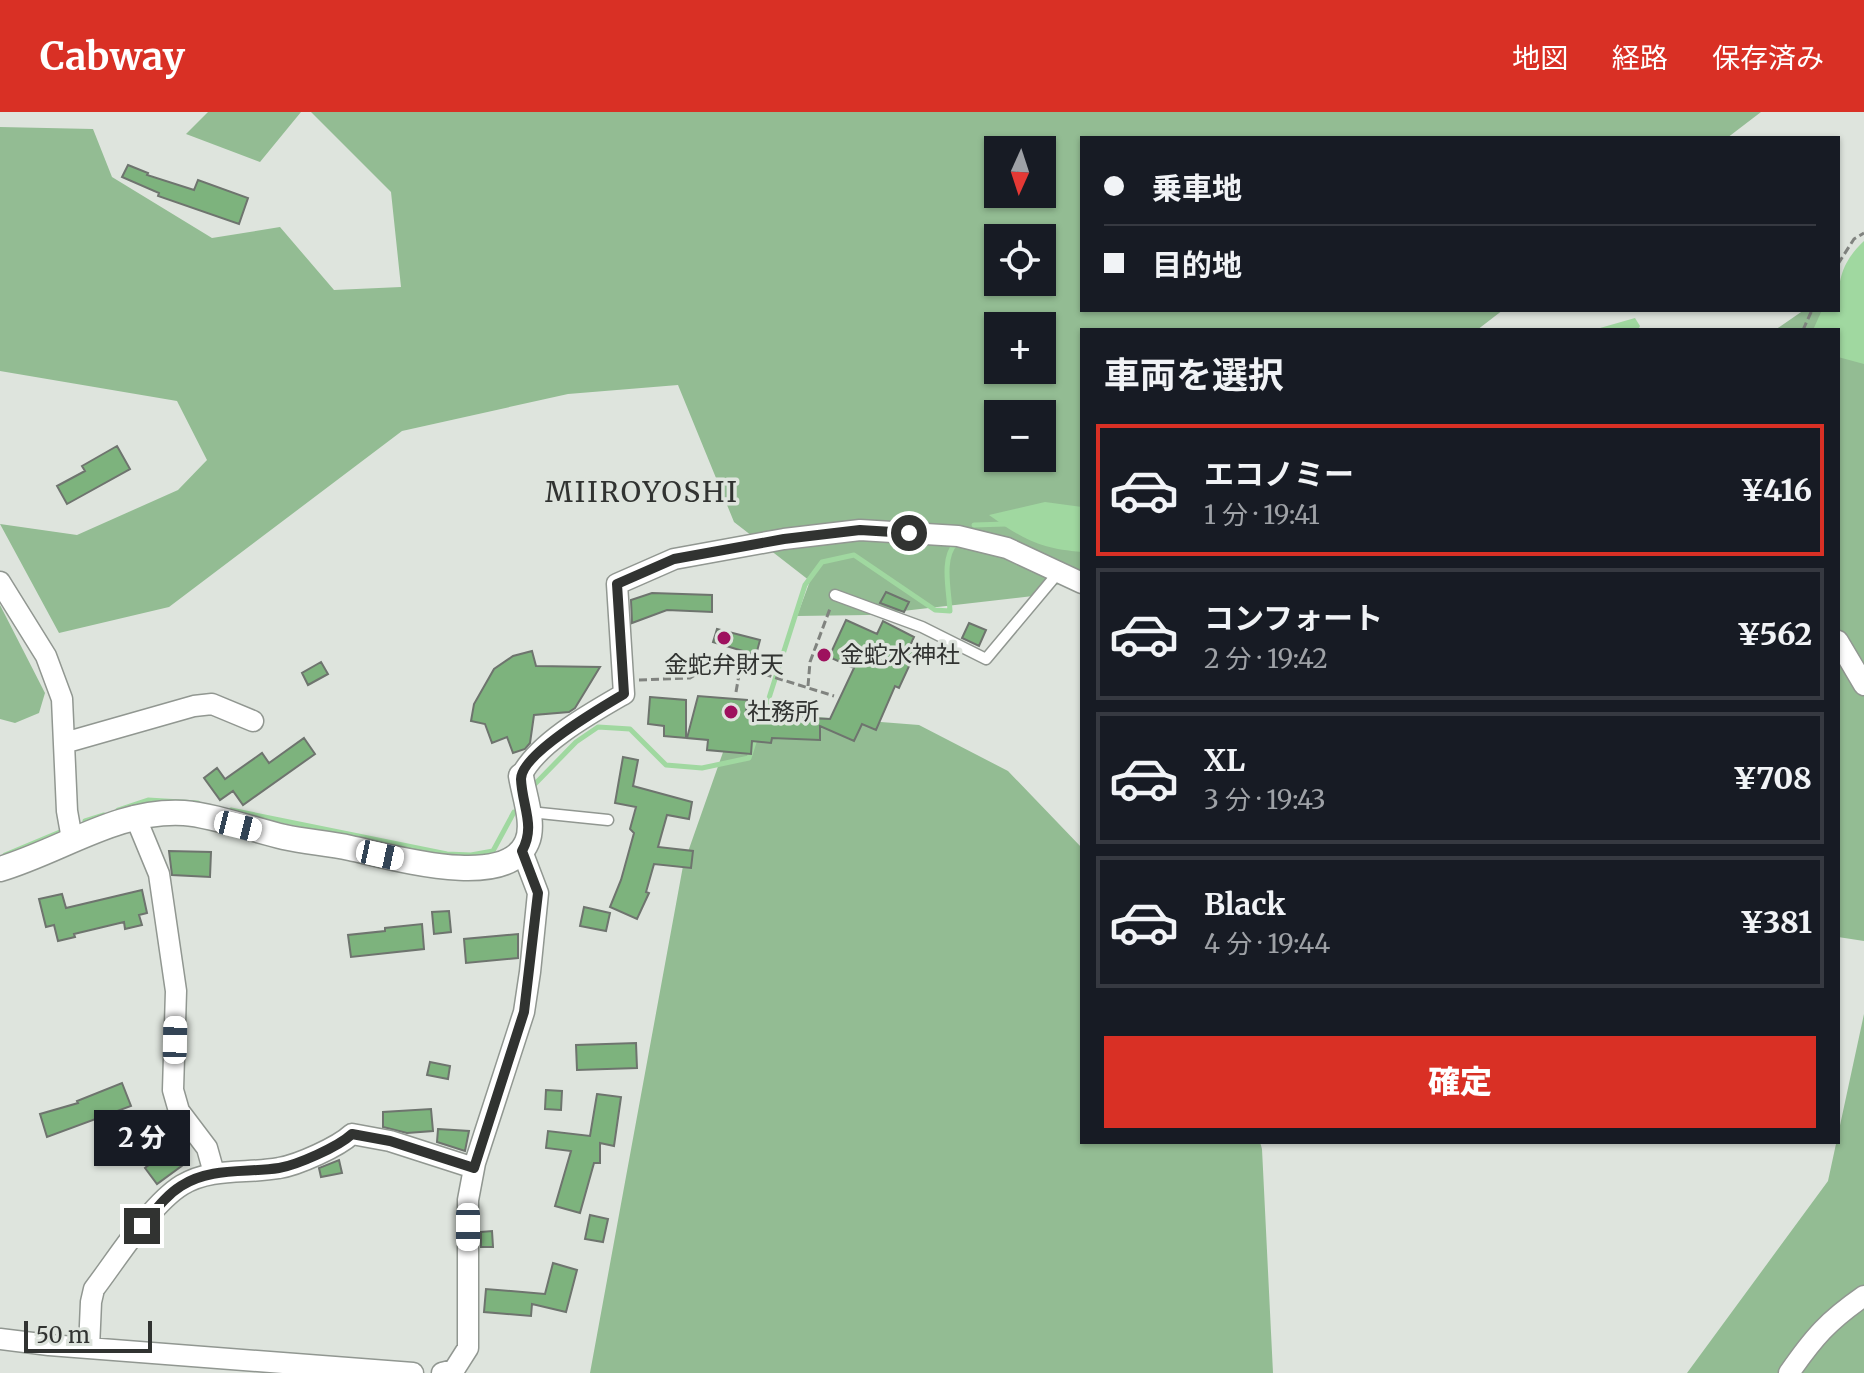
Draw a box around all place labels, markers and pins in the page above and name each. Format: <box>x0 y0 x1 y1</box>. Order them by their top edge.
marker: 金蛇弁財天 <box>715 629 733 647</box>
place label: 金蛇水神社 <box>840 639 960 670</box>
marker: 金蛇水神社 <box>815 646 833 664</box>
place label: 金蛇弁財天 <box>664 649 784 680</box>
place label: 社務所 <box>747 696 819 727</box>
marker: 社務所 <box>722 703 740 721</box>

